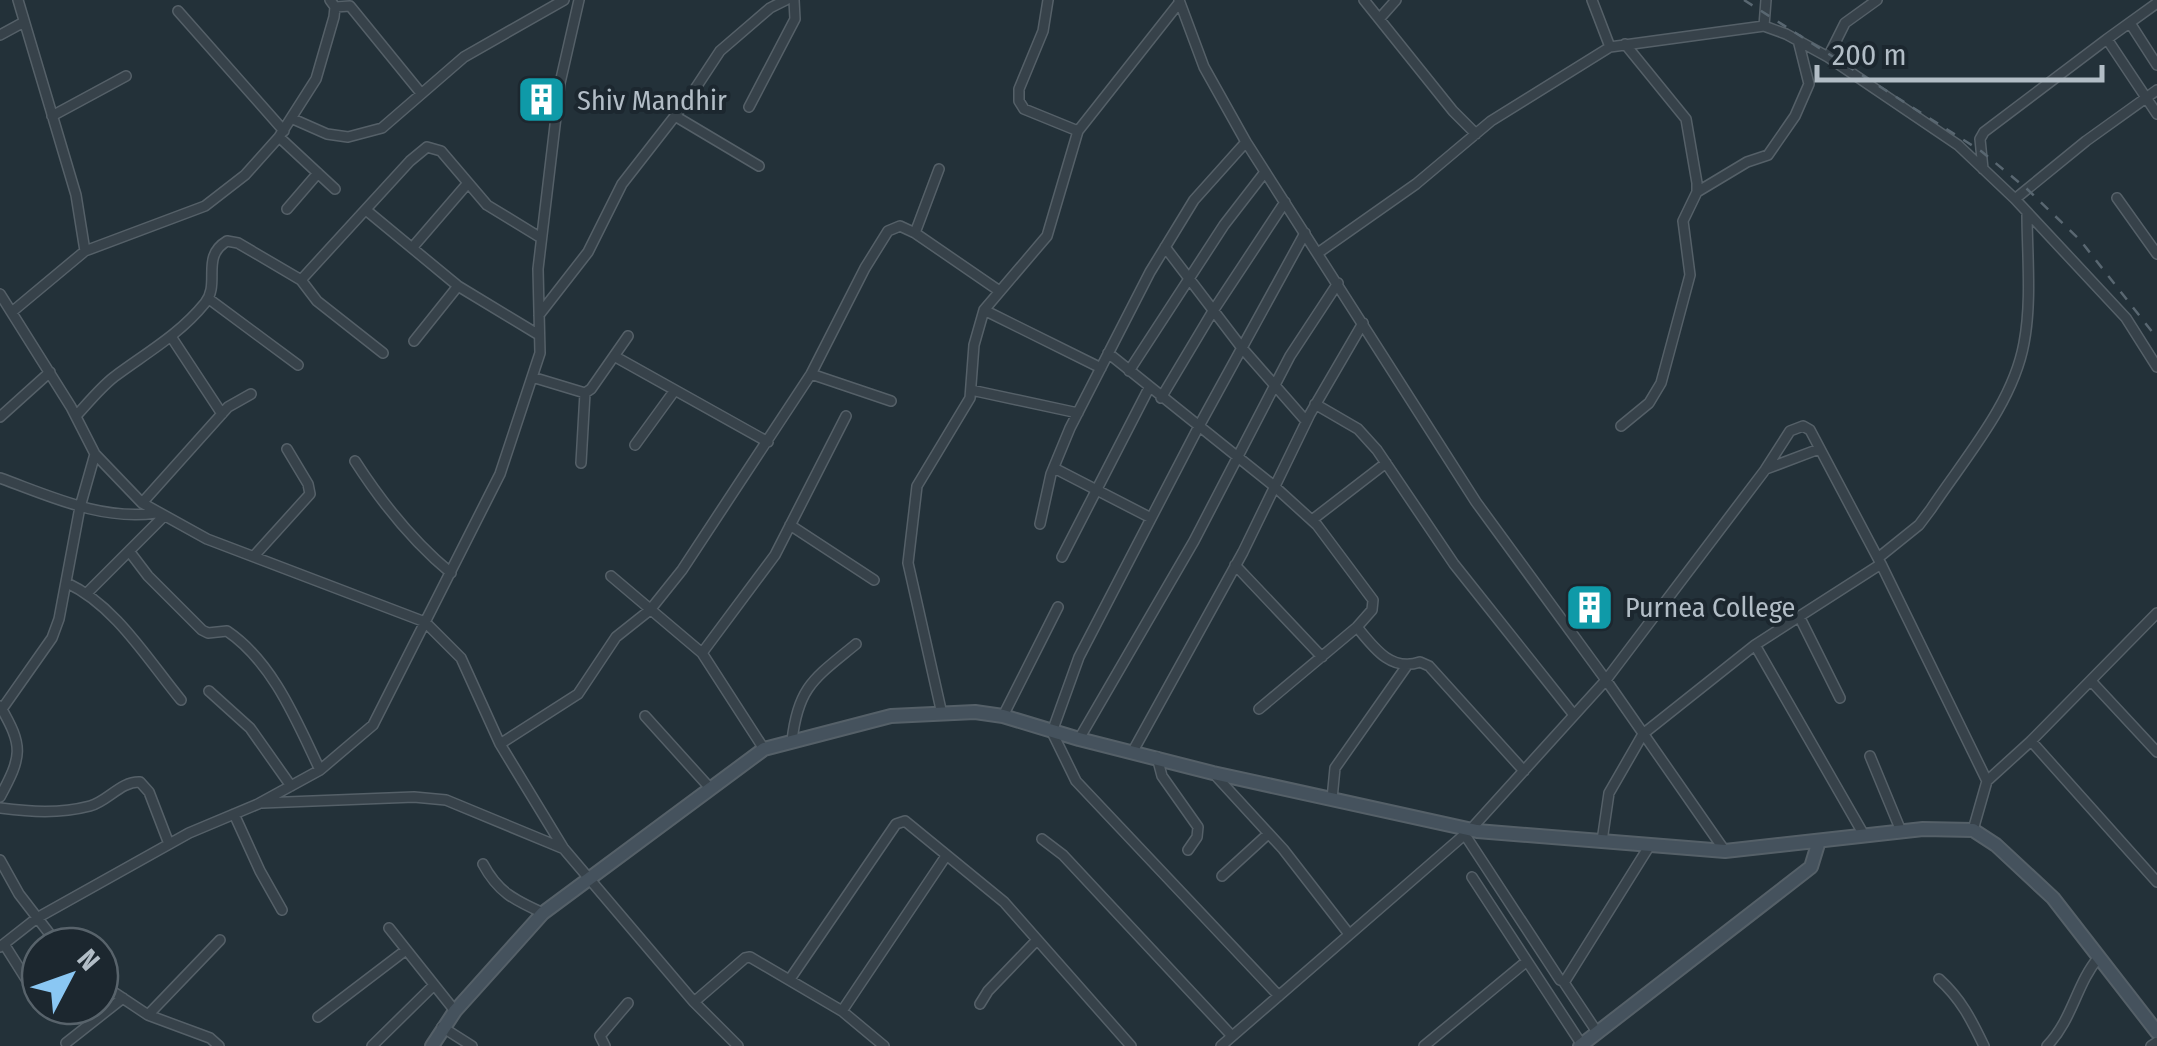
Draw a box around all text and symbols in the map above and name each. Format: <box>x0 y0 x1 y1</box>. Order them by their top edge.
scale bar <box>1817 20 2102 82</box>
text: 200 m <box>1832 37 1907 73</box>
building icon: Shiv Mandhir <box>516 74 568 126</box>
place label: Shiv Mandhir <box>577 84 727 117</box>
building icon: Purnea College <box>1564 581 1616 633</box>
place label: Purnea College <box>1625 591 1795 624</box>
north arrow <box>20 926 120 1026</box>
text: N <box>71 943 106 977</box>

